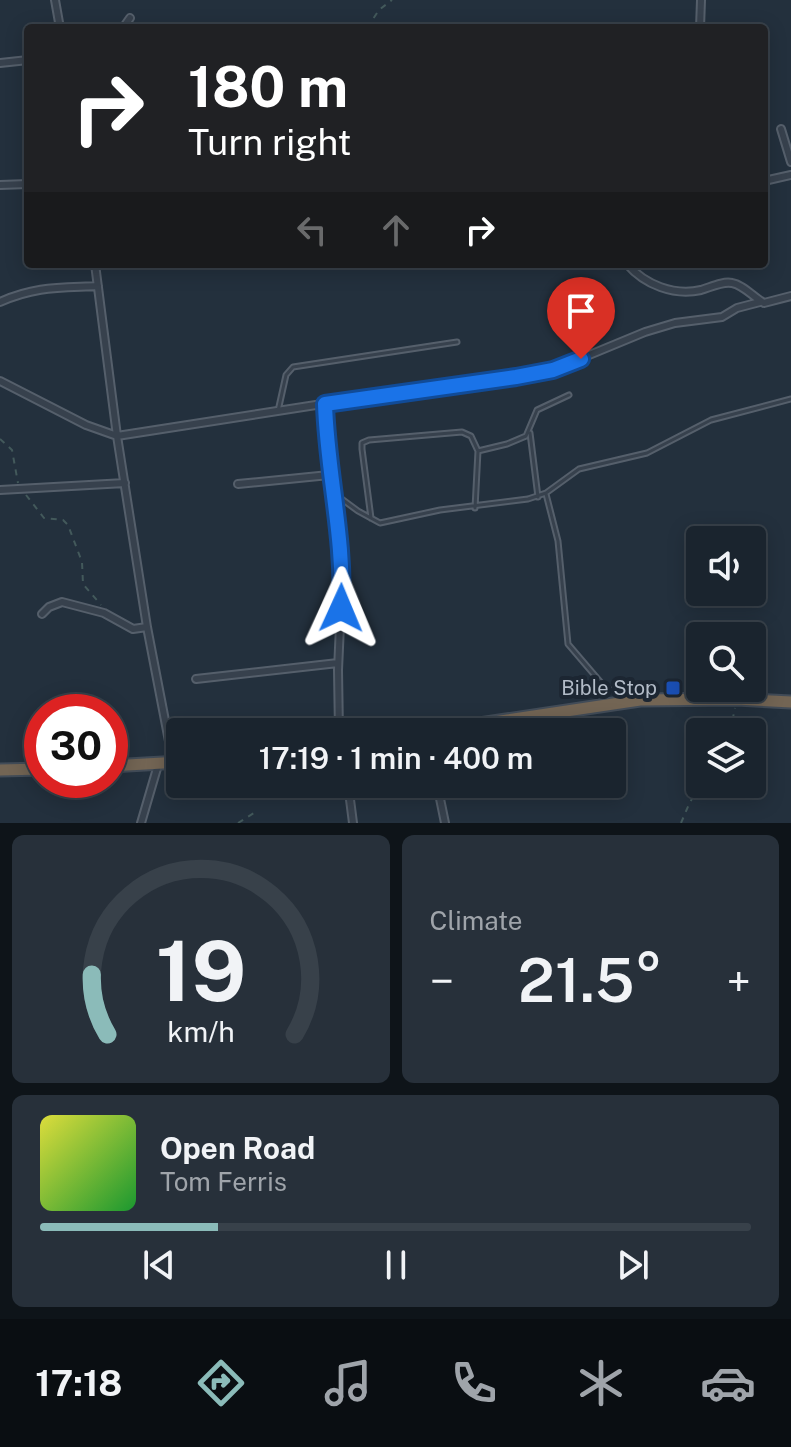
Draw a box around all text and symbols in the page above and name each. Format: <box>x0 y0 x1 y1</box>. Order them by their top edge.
text: 180 m <box>188 54 348 120</box>
icon: right <box>56 56 160 160</box>
text: Turn right <box>188 121 351 163</box>
icon: left <box>290 208 334 252</box>
icon: ahead <box>374 208 418 252</box>
icon: right <box>458 208 502 252</box>
pin <box>547 277 615 359</box>
icon: arrive <box>559 289 603 333</box>
map controls <box>686 526 766 798</box>
button: sound <box>686 526 766 606</box>
position arrow <box>299 566 383 650</box>
button: search <box>686 622 766 702</box>
place label: Bible Stop <box>561 676 657 700</box>
marker: Bible Stop <box>664 679 682 697</box>
speed limit sign: 30 <box>24 694 128 798</box>
button: layers <box>686 718 766 798</box>
text: 17:19 · 1 min · 400 m <box>259 740 533 776</box>
text: Climate <box>430 905 523 936</box>
text: 19 <box>156 922 246 1020</box>
text: 21.5° <box>518 945 663 1016</box>
text: − <box>430 955 454 1007</box>
text: + <box>727 955 751 1007</box>
text: km/h <box>167 1015 234 1048</box>
text: Open Road <box>160 1130 315 1166</box>
text: Tom Ferris <box>160 1166 287 1197</box>
icon: previous <box>137 1243 181 1287</box>
icon: pause <box>374 1243 418 1287</box>
icon: next <box>611 1243 655 1287</box>
icon: directions <box>193 1355 249 1411</box>
icon: music <box>320 1355 376 1411</box>
icon: phone <box>446 1355 502 1411</box>
icon: climate <box>573 1355 629 1411</box>
icon: car <box>700 1355 756 1411</box>
text: 17:18 <box>35 1362 123 1404</box>

